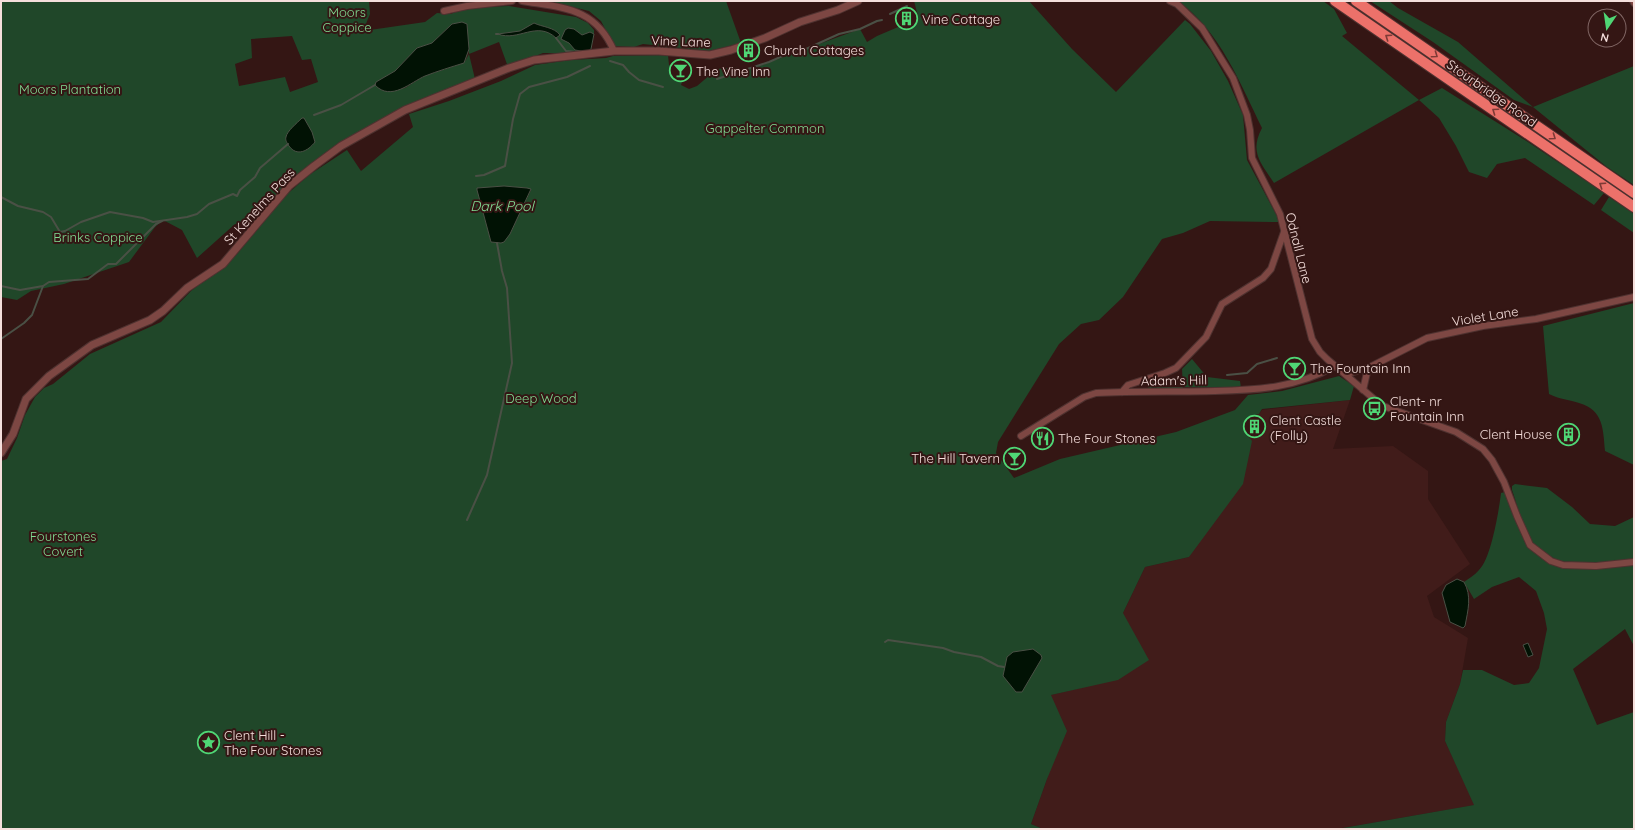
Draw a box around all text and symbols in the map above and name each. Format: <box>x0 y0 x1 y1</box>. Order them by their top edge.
park label: Moors Coppice <box>323 4 371 35</box>
building icon: Vine Cottage <box>893 6 919 32</box>
north arrow <box>1587 8 1627 48</box>
place label: Vine Cottage <box>922 11 1000 27</box>
text: N <box>1599 30 1610 45</box>
street label: Vine Lane <box>651 32 711 50</box>
one-way arrow <box>1385 35 1392 42</box>
building icon: Church Cottages <box>735 37 761 63</box>
place label: Church Cottages <box>764 42 864 58</box>
one-way arrow <box>1431 50 1438 58</box>
street label: Stourbridge Road <box>1444 56 1540 130</box>
bar icon: The Vine Inn <box>667 58 693 84</box>
place label: The Vine Inn <box>696 63 770 79</box>
park label: Moors Plantation <box>19 81 121 97</box>
one-way arrow <box>1492 108 1499 116</box>
park label: Gappelter Common <box>706 120 824 136</box>
one-way arrow <box>1549 132 1556 140</box>
street label: St Kenelms Pass <box>220 164 298 248</box>
one-way arrow <box>1599 182 1606 190</box>
water label: Dark Pool <box>470 197 536 215</box>
street label: Odnall Lane <box>1282 211 1316 285</box>
park label: Brinks Coppice <box>53 229 143 245</box>
street label: Violet Lane <box>1451 303 1519 329</box>
bar icon: The Fountain Inn <box>1281 355 1307 381</box>
place label: The Fountain Inn <box>1310 360 1410 376</box>
street label: Adam's Hill <box>1141 371 1207 389</box>
park label: Deep Wood <box>505 390 577 406</box>
place label: Clent- nr Fountain Inn <box>1390 393 1464 424</box>
bus stop icon: Clent- nr Fountain Inn <box>1362 395 1388 421</box>
place label: Clent Castle (Folly) <box>1270 412 1341 443</box>
building icon: Clent Castle (Folly) <box>1242 414 1268 440</box>
building icon: Clent House <box>1555 421 1581 447</box>
restaurant icon: The Four Stones <box>1030 425 1056 451</box>
place label: Clent House <box>1480 426 1552 442</box>
place label: The Four Stones <box>1058 430 1156 446</box>
bar icon: The Hill Tavern <box>1002 445 1028 471</box>
place label: The Hill Tavern <box>911 450 1000 466</box>
park label: Fourstones Covert <box>30 528 96 559</box>
place label: Clent Hill - The Four Stones <box>224 727 322 758</box>
place icon: Clent Hill - The Four Stones <box>195 729 221 755</box>

